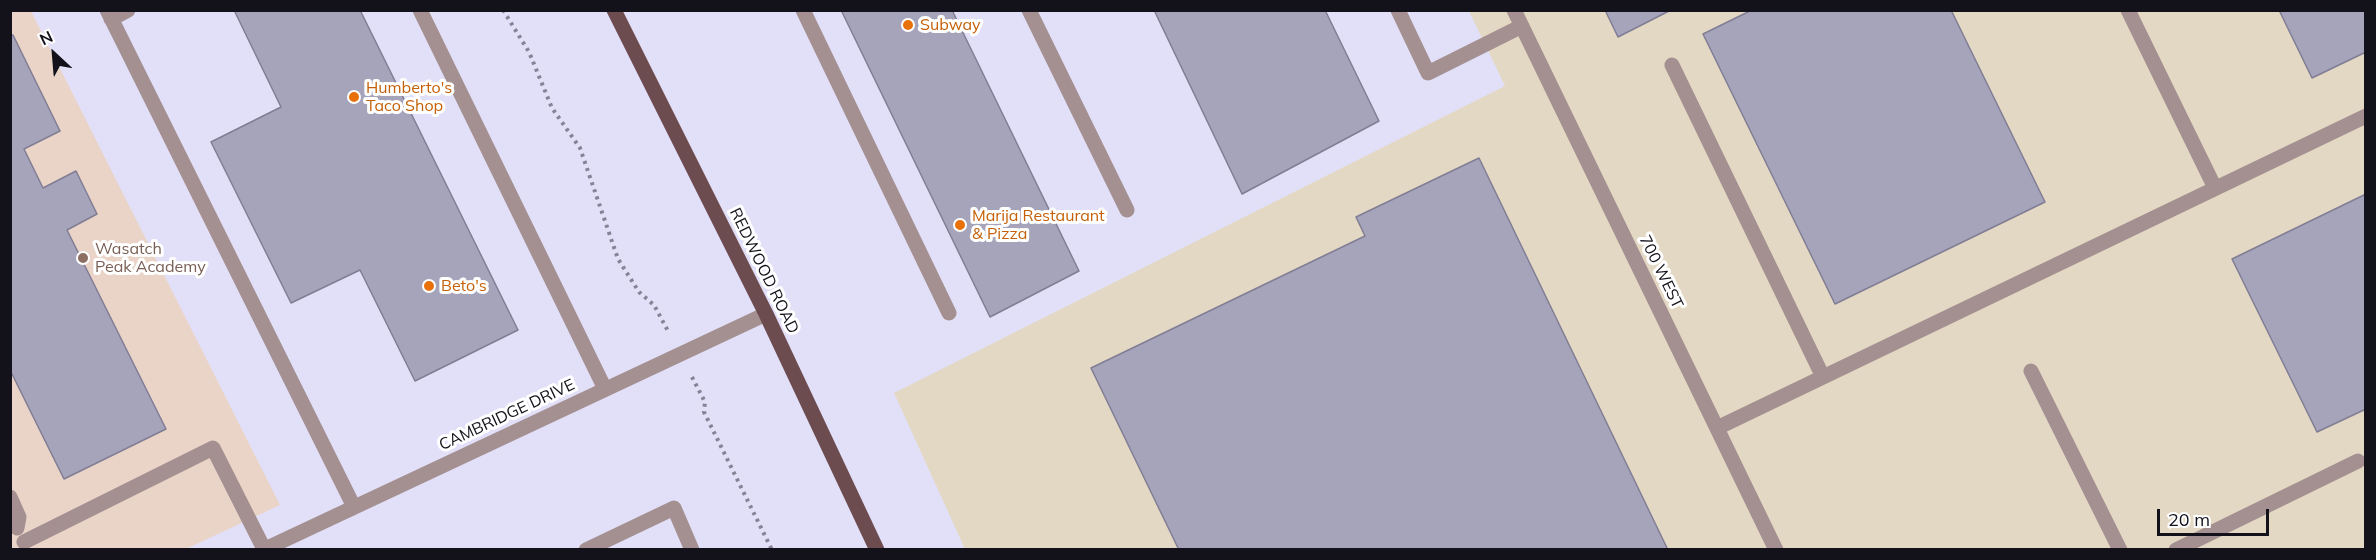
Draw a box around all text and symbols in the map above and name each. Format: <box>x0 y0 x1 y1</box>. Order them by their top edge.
place label: Subway <box>920 15 980 35</box>
marker: Subway <box>901 18 915 32</box>
north arrow <box>24 24 84 84</box>
text: N <box>36 26 56 49</box>
place label: Humberto's Taco Shop <box>366 78 452 116</box>
marker: Humberto's Taco Shop <box>347 90 361 104</box>
street label: REDWOOD ROAD <box>725 205 803 337</box>
place label: Marija Restaurant & Pizza <box>972 206 1105 244</box>
marker: Marija Restaurant & Pizza <box>953 218 967 232</box>
street label: 700 WEST <box>1635 232 1687 312</box>
place label: Wasatch Peak Academy <box>95 239 206 277</box>
marker: Wasatch Peak Academy <box>76 251 90 265</box>
place label: Beto's <box>441 276 487 296</box>
marker: Beto's <box>422 279 436 293</box>
street label: CAMBRIDGE DRIVE <box>436 375 578 455</box>
scale bar <box>2160 497 2272 535</box>
text: 20 m <box>2168 508 2210 531</box>

